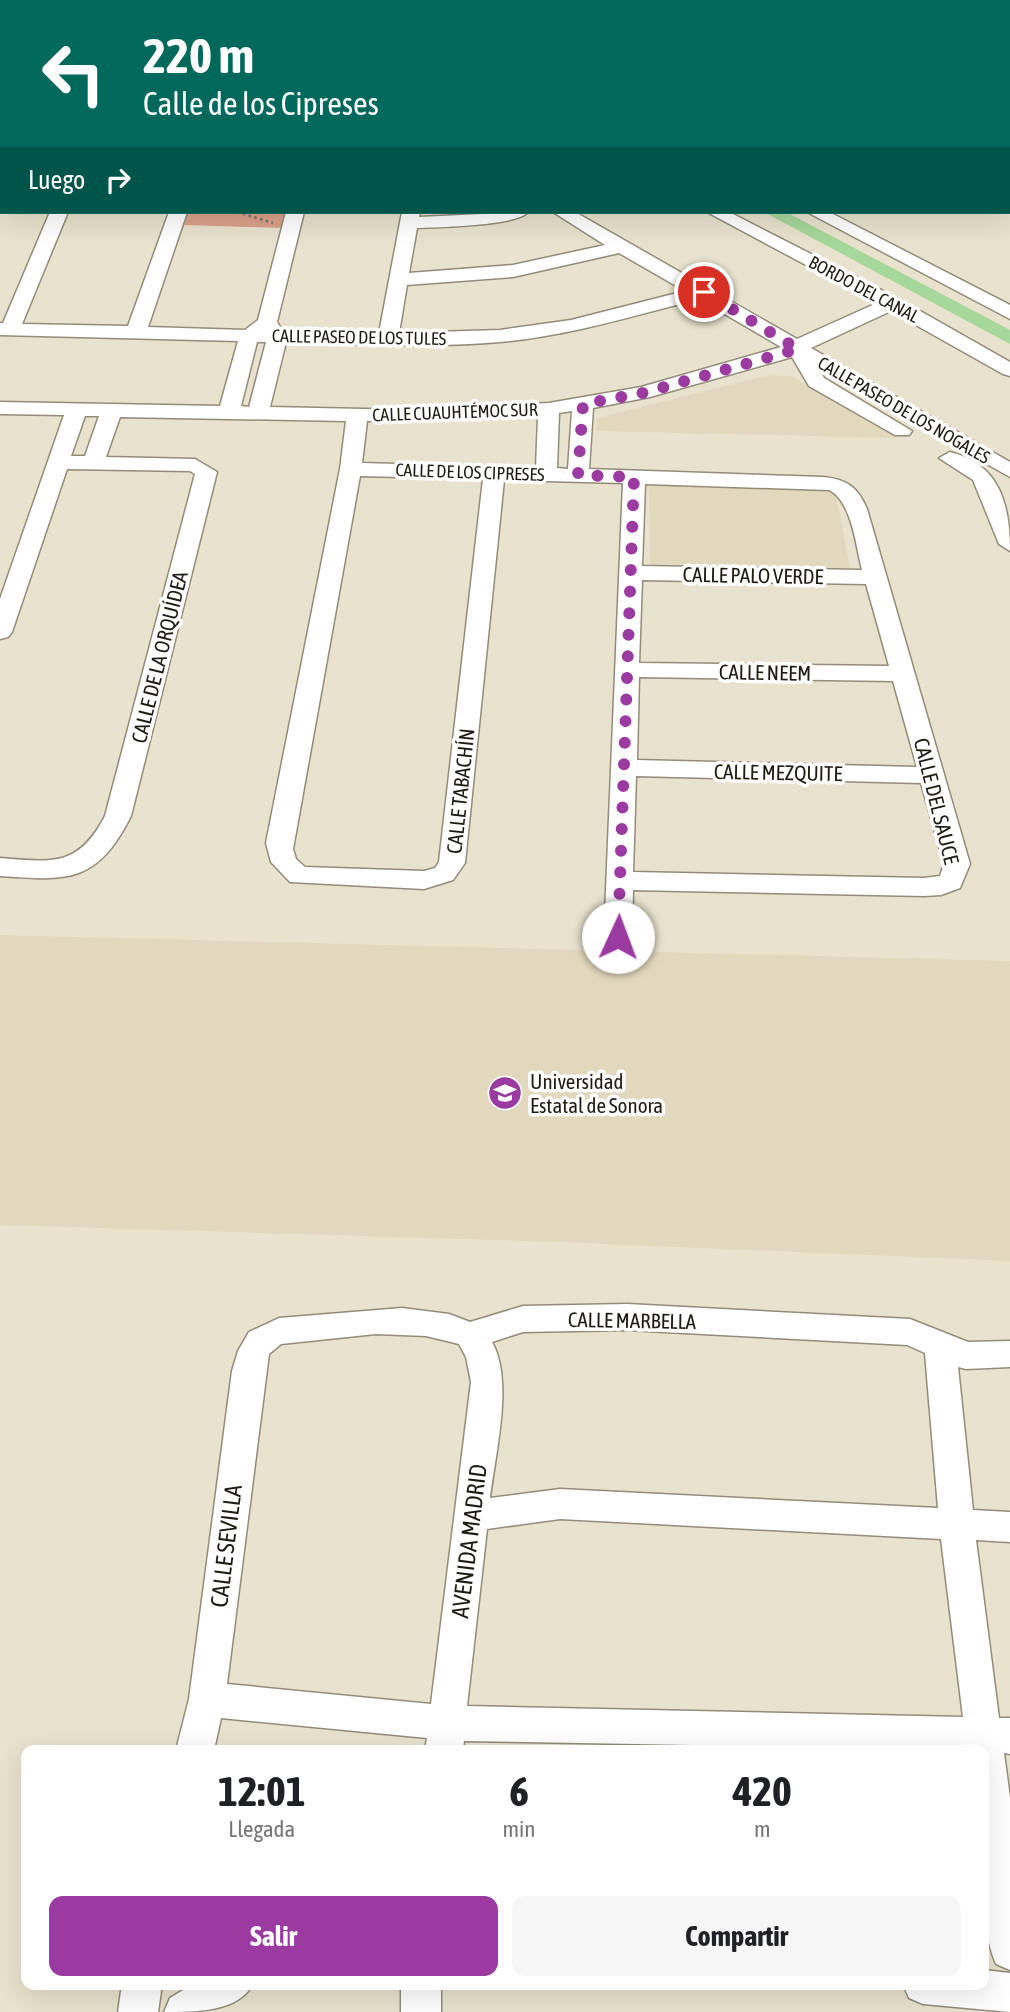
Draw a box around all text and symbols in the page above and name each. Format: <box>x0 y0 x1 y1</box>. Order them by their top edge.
text: 220 m <box>143 27 254 83</box>
icon: left <box>28 28 119 119</box>
text: Calle de los Cipreses <box>143 85 379 122</box>
icon: right <box>99 161 137 199</box>
text: Luego <box>28 165 85 195</box>
street label: BORDO DEL CANAL <box>805 251 923 327</box>
pin <box>674 262 734 322</box>
icon: arrive <box>685 273 723 311</box>
street label: CALLE PASEO DE LOS TULES <box>272 325 447 349</box>
street label: CALLE PASEO DE LOS NOGALES <box>814 352 994 468</box>
street label: CALLE CUAUHTÉMOC SUR <box>372 399 538 425</box>
street label: CALLE DE LOS CIPRESES <box>395 459 545 485</box>
street label: CALLE PALO VERDE <box>682 562 824 588</box>
street label: CALLE DE LA ORQUÍDEA <box>126 568 192 745</box>
street label: CALLE NEEM <box>719 659 811 685</box>
street label: CALLE TABACHÍN <box>441 727 479 855</box>
street label: CALLE DEL SAUCE <box>910 735 964 867</box>
street label: CALLE MEZQUITE <box>714 759 842 785</box>
position arrow <box>581 900 655 974</box>
place label: Universidad Estatal de Sonora <box>530 1069 663 1117</box>
school or university icon: Universidad Estatal de Sonora <box>486 1074 524 1112</box>
street label: CALLE MARBELLA <box>568 1307 697 1333</box>
street label: AVENIDA MADRID <box>446 1462 492 1620</box>
street label: CALLE SEVILLA <box>205 1483 247 1609</box>
text: 12:01 <box>218 1767 305 1815</box>
text: 6 <box>509 1767 529 1815</box>
text: 420 <box>733 1767 792 1815</box>
text: Llegada <box>228 1816 295 1842</box>
text: min <box>503 1816 536 1842</box>
text: m <box>754 1816 771 1842</box>
button: Salir <box>49 1896 498 1976</box>
button: Compartir <box>512 1896 961 1976</box>

